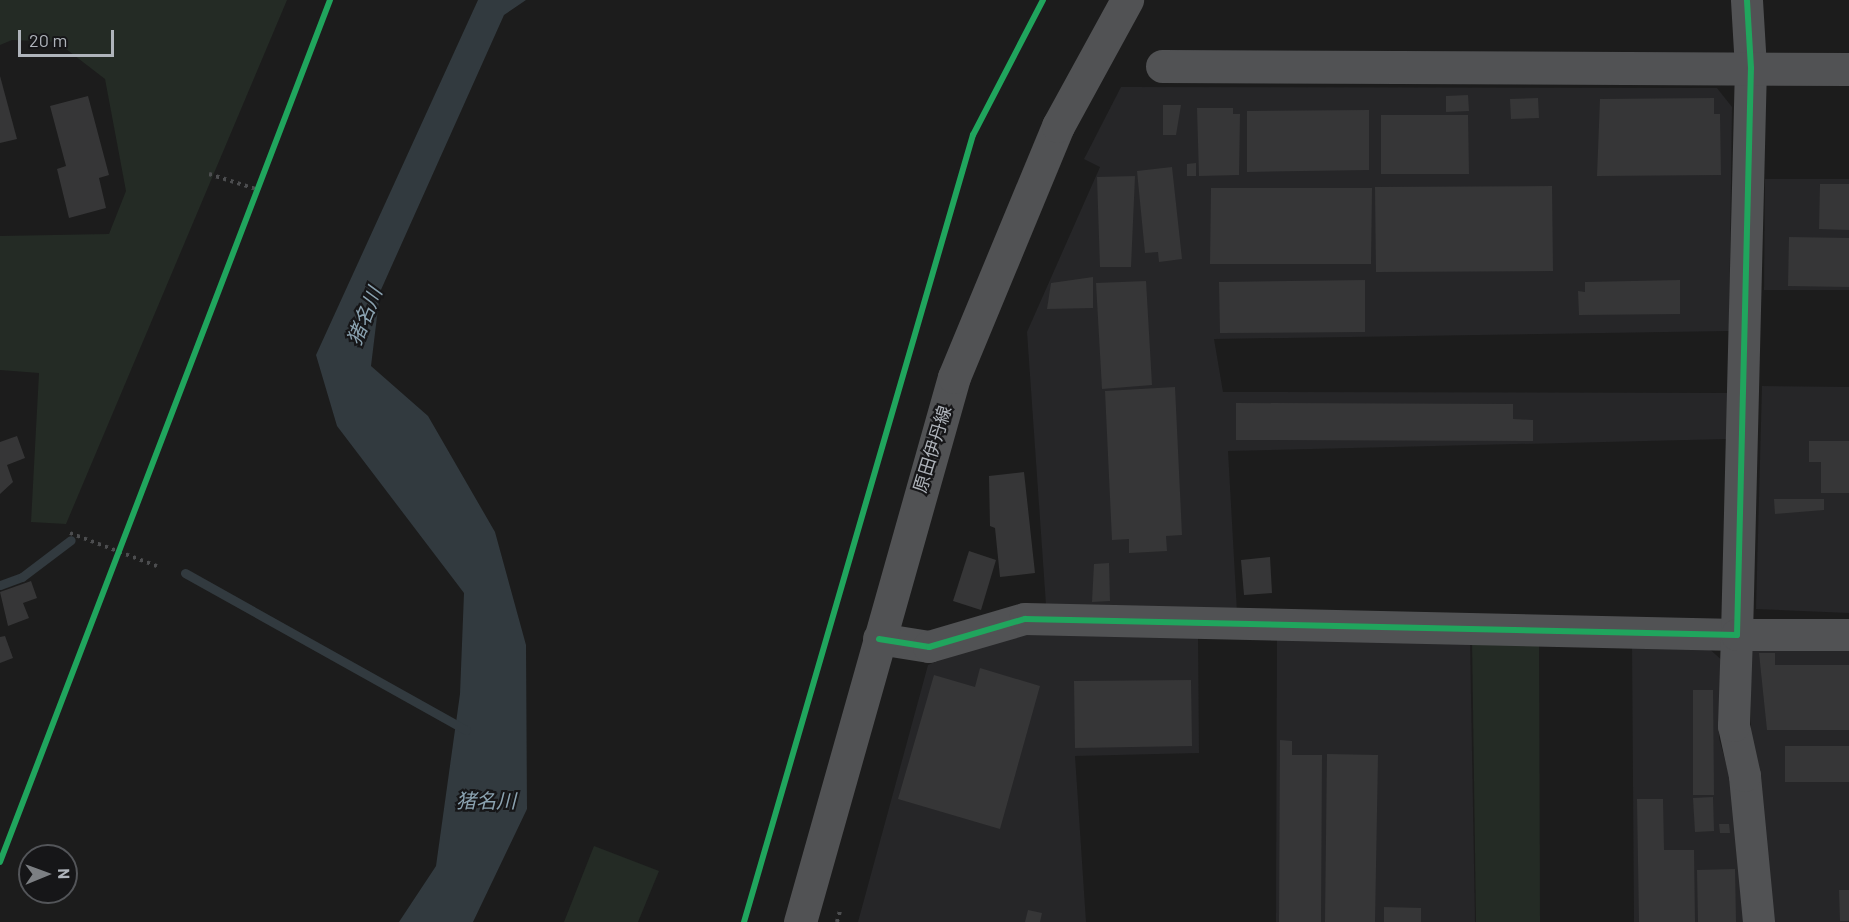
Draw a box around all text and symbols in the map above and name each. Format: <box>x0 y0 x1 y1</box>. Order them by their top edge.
scale bar <box>21 18 117 56</box>
text: 20 m <box>29 29 67 51</box>
water label: 猪名川 <box>342 284 386 348</box>
street label: 原田伊丹線 <box>909 403 955 495</box>
water label: 猪名川 <box>456 788 516 812</box>
north arrow <box>18 844 78 904</box>
text: N <box>55 868 74 879</box>

